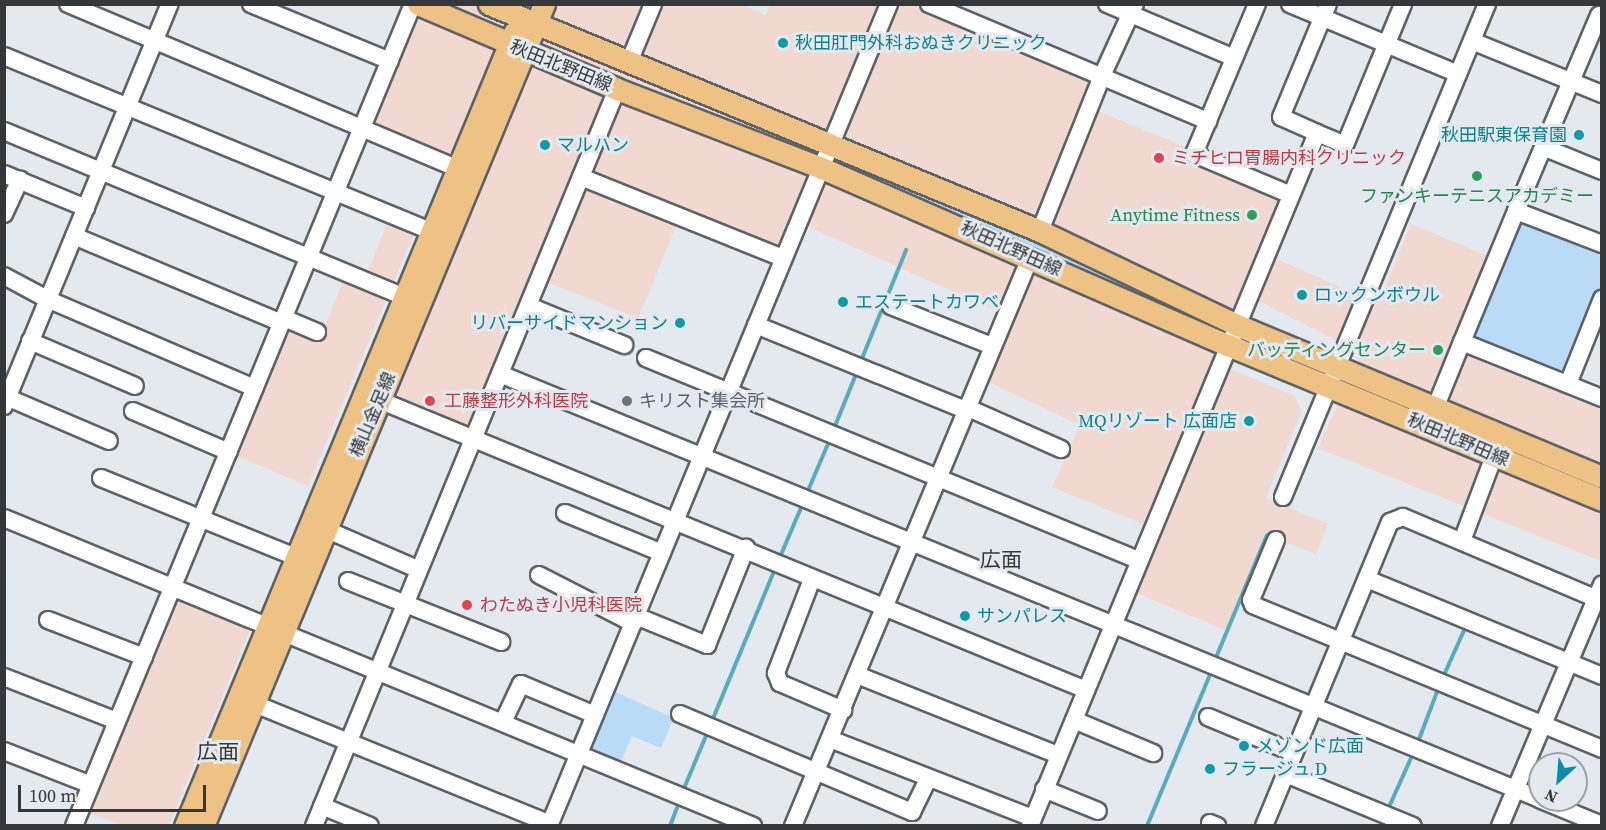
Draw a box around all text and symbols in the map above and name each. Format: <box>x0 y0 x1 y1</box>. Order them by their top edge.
place label: 秋田肛門外科おぬきクリニック <box>795 32 1047 54</box>
street label: 秋田北野田線 <box>507 36 615 96</box>
marker: 秋田肛門外科おぬきクリニック <box>776 36 790 50</box>
place label: 秋田駅東保育園 <box>1441 124 1567 146</box>
marker: 秋田駅東保育園 <box>1572 128 1586 142</box>
place label: マルハン <box>557 134 629 156</box>
marker: マルハン <box>538 138 552 152</box>
place label: ミチヒロ胃腸内科クリニック <box>1172 147 1406 169</box>
marker: ミチヒロ胃腸内科クリニック <box>1150 149 1168 167</box>
marker: ファンキーテニスアカデミー <box>1470 169 1484 183</box>
place label: ファンキーテニスアカデミー <box>1360 185 1594 207</box>
place label: Anytime Fitness <box>1110 204 1240 226</box>
marker: Anytime Fitness <box>1245 208 1259 222</box>
street label: 秋田北野田線 <box>957 217 1065 281</box>
place label: ロックンボウル <box>1314 284 1440 306</box>
marker: ロックンボウル <box>1295 288 1309 302</box>
place label: エステートカワベ <box>855 291 999 313</box>
marker: エステートカワベ <box>836 295 850 309</box>
place label: リバーサイドマンション <box>470 312 668 334</box>
marker: リバーサイドマンション <box>673 316 687 330</box>
place label: バッティングセンター <box>1246 339 1426 361</box>
marker: バッティングセンター <box>1431 343 1445 357</box>
street label: 横山金足線 <box>345 369 401 461</box>
place label: 工藤整形外科医院 <box>444 390 588 412</box>
place label: キリスト集会所 <box>639 390 765 412</box>
marker: 工藤整形外科医院 <box>421 392 439 410</box>
marker: キリスト集会所 <box>620 394 634 408</box>
street label: 秋田北野田線 <box>1404 409 1512 471</box>
place label: MQリゾート 広面店 <box>1078 410 1237 432</box>
marker: MQリゾート 広面店 <box>1242 414 1256 428</box>
district label: 広面 <box>980 547 1022 573</box>
place label: わたぬき小児科医院 <box>480 594 642 616</box>
marker: わたぬき小児科医院 <box>458 596 476 614</box>
place label: サンパレス <box>977 605 1067 627</box>
marker: サンパレス <box>958 609 972 623</box>
place label: メゾンド広面 <box>1256 735 1364 757</box>
district label: 広面 <box>197 739 239 765</box>
marker: メゾンド広面 <box>1237 739 1251 753</box>
north arrow <box>1528 752 1588 812</box>
place label: フラージュ D <box>1222 758 1329 780</box>
marker: フラージュ D <box>1203 762 1217 776</box>
scale bar <box>21 773 208 811</box>
text: 100 m <box>29 783 76 808</box>
text: N <box>1541 784 1561 809</box>

